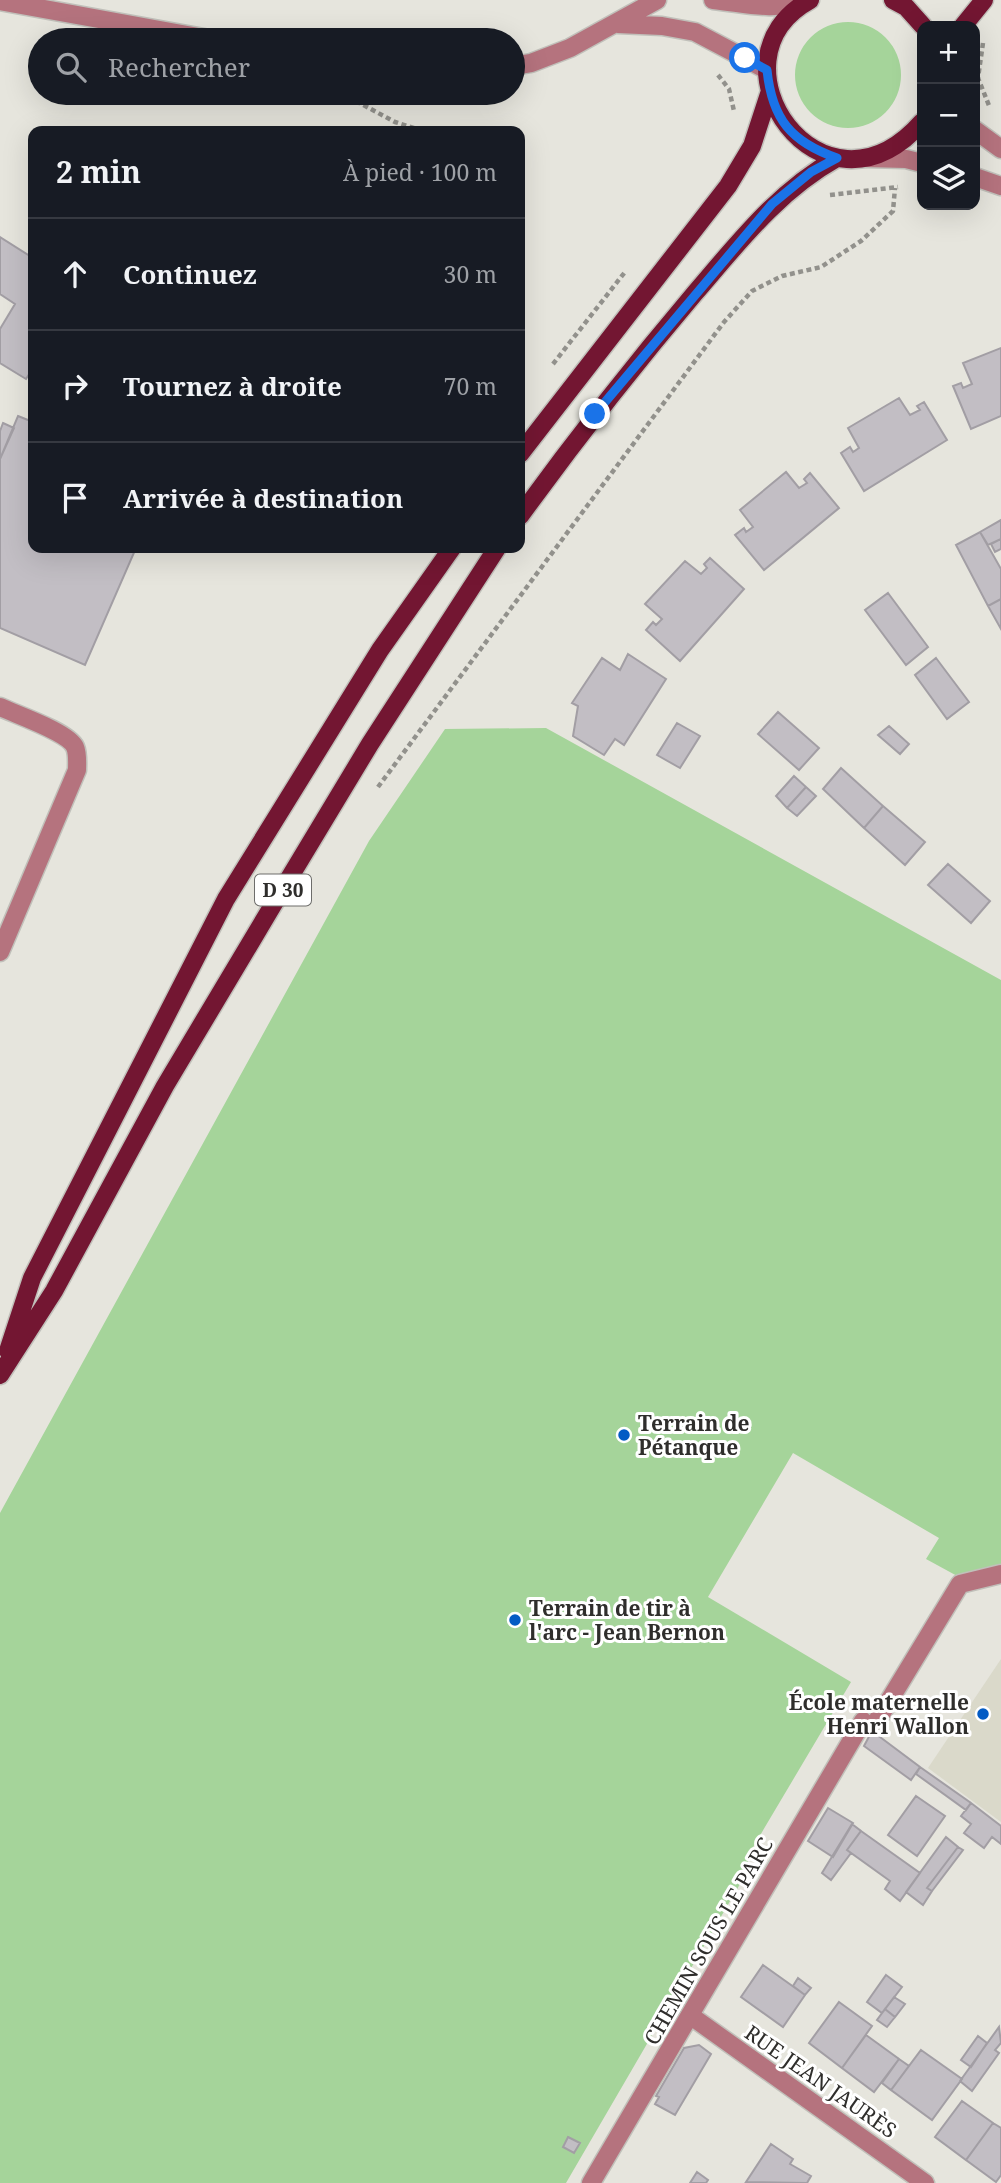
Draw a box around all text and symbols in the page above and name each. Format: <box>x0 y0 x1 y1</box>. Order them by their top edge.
map controls <box>917 21 980 210</box>
button: + <box>917 21 980 84</box>
search box <box>28 28 525 105</box>
route start <box>729 42 760 73</box>
icon: search <box>52 48 90 86</box>
text: Rechercher <box>108 49 250 85</box>
button: − <box>917 84 980 147</box>
button: layers <box>917 147 980 210</box>
text: 2 min <box>56 151 141 192</box>
text: À pied · 100 m <box>343 156 497 188</box>
icon: ahead <box>56 255 94 293</box>
text: Continuez <box>123 256 257 292</box>
text: 30 m <box>444 258 497 290</box>
icon: right <box>56 367 94 405</box>
text: Tournez à droite <box>123 368 342 404</box>
text: 70 m <box>444 370 497 402</box>
route end <box>579 398 610 429</box>
icon: arrive <box>56 479 94 517</box>
text: Arrivée à destination <box>123 480 403 516</box>
road number: D 30 <box>255 874 311 906</box>
place label: Terrain de Pétanque <box>638 1409 750 1461</box>
marker: Terrain de Pétanque <box>616 1427 632 1443</box>
place label: Terrain de tir à l'arc - Jean Bernon <box>529 1594 725 1646</box>
marker: Terrain de tir à l'arc - Jean Bernon <box>507 1612 523 1628</box>
place label: École maternelle Henri Wallon <box>789 1688 969 1740</box>
marker: École maternelle Henri Wallon <box>975 1706 991 1722</box>
street label: CHEMIN SOUS LE PARC <box>637 1832 779 2050</box>
street label: RUE JEAN JAURÈS <box>740 2018 902 2144</box>

